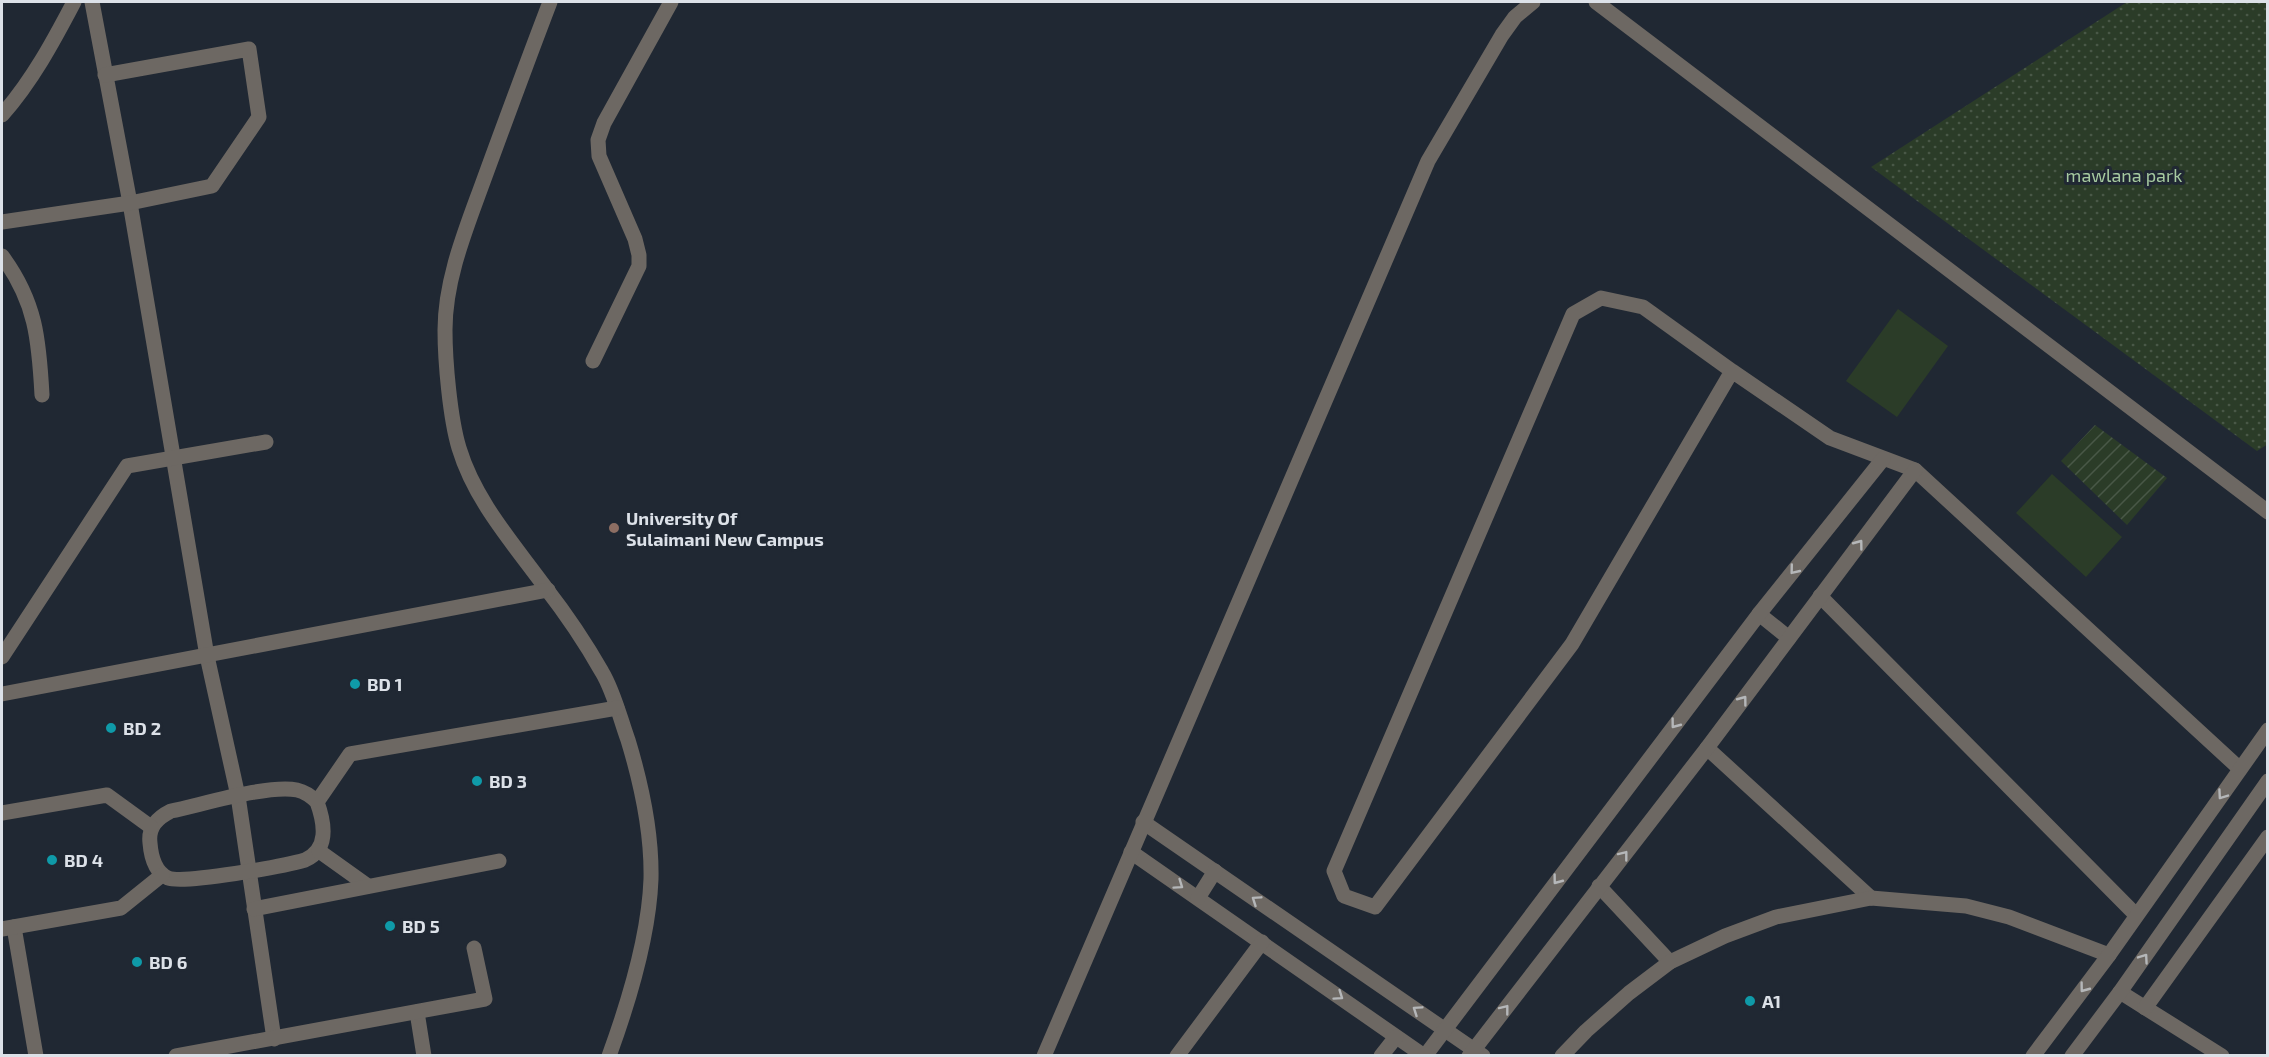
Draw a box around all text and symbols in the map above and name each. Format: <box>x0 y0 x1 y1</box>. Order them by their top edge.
park label: mawlana park <box>2066 164 2182 186</box>
place label: University Of Sulaimani New Campus <box>626 507 824 550</box>
marker: University Of Sulaimani New Campus <box>607 521 621 535</box>
one-way arrow <box>1852 540 1863 551</box>
one-way arrow <box>1791 563 1802 574</box>
place label: BD 1 <box>367 673 402 695</box>
marker: BD 1 <box>348 677 362 691</box>
one-way arrow <box>1735 696 1746 707</box>
place label: BD 2 <box>123 717 161 739</box>
one-way arrow <box>1672 718 1683 729</box>
marker: BD 2 <box>104 721 118 735</box>
place label: BD 3 <box>489 770 527 792</box>
marker: BD 3 <box>470 774 484 788</box>
one-way arrow <box>2218 788 2229 799</box>
place label: BD 4 <box>64 849 103 871</box>
one-way arrow <box>1616 850 1627 861</box>
marker: BD 4 <box>45 853 59 867</box>
one-way arrow <box>1554 873 1565 884</box>
one-way arrow <box>1172 878 1183 889</box>
one-way arrow <box>1252 896 1263 907</box>
place label: BD 5 <box>402 915 440 937</box>
marker: BD 5 <box>383 919 397 933</box>
place label: BD 6 <box>149 951 187 973</box>
one-way arrow <box>2137 953 2148 964</box>
marker: BD 6 <box>130 955 144 969</box>
one-way arrow <box>2081 981 2092 992</box>
one-way arrow <box>1332 989 1343 1000</box>
place label: A1 <box>1762 990 1781 1012</box>
marker: A1 <box>1743 994 1757 1008</box>
one-way arrow <box>1497 1005 1508 1016</box>
one-way arrow <box>1413 1006 1424 1017</box>

